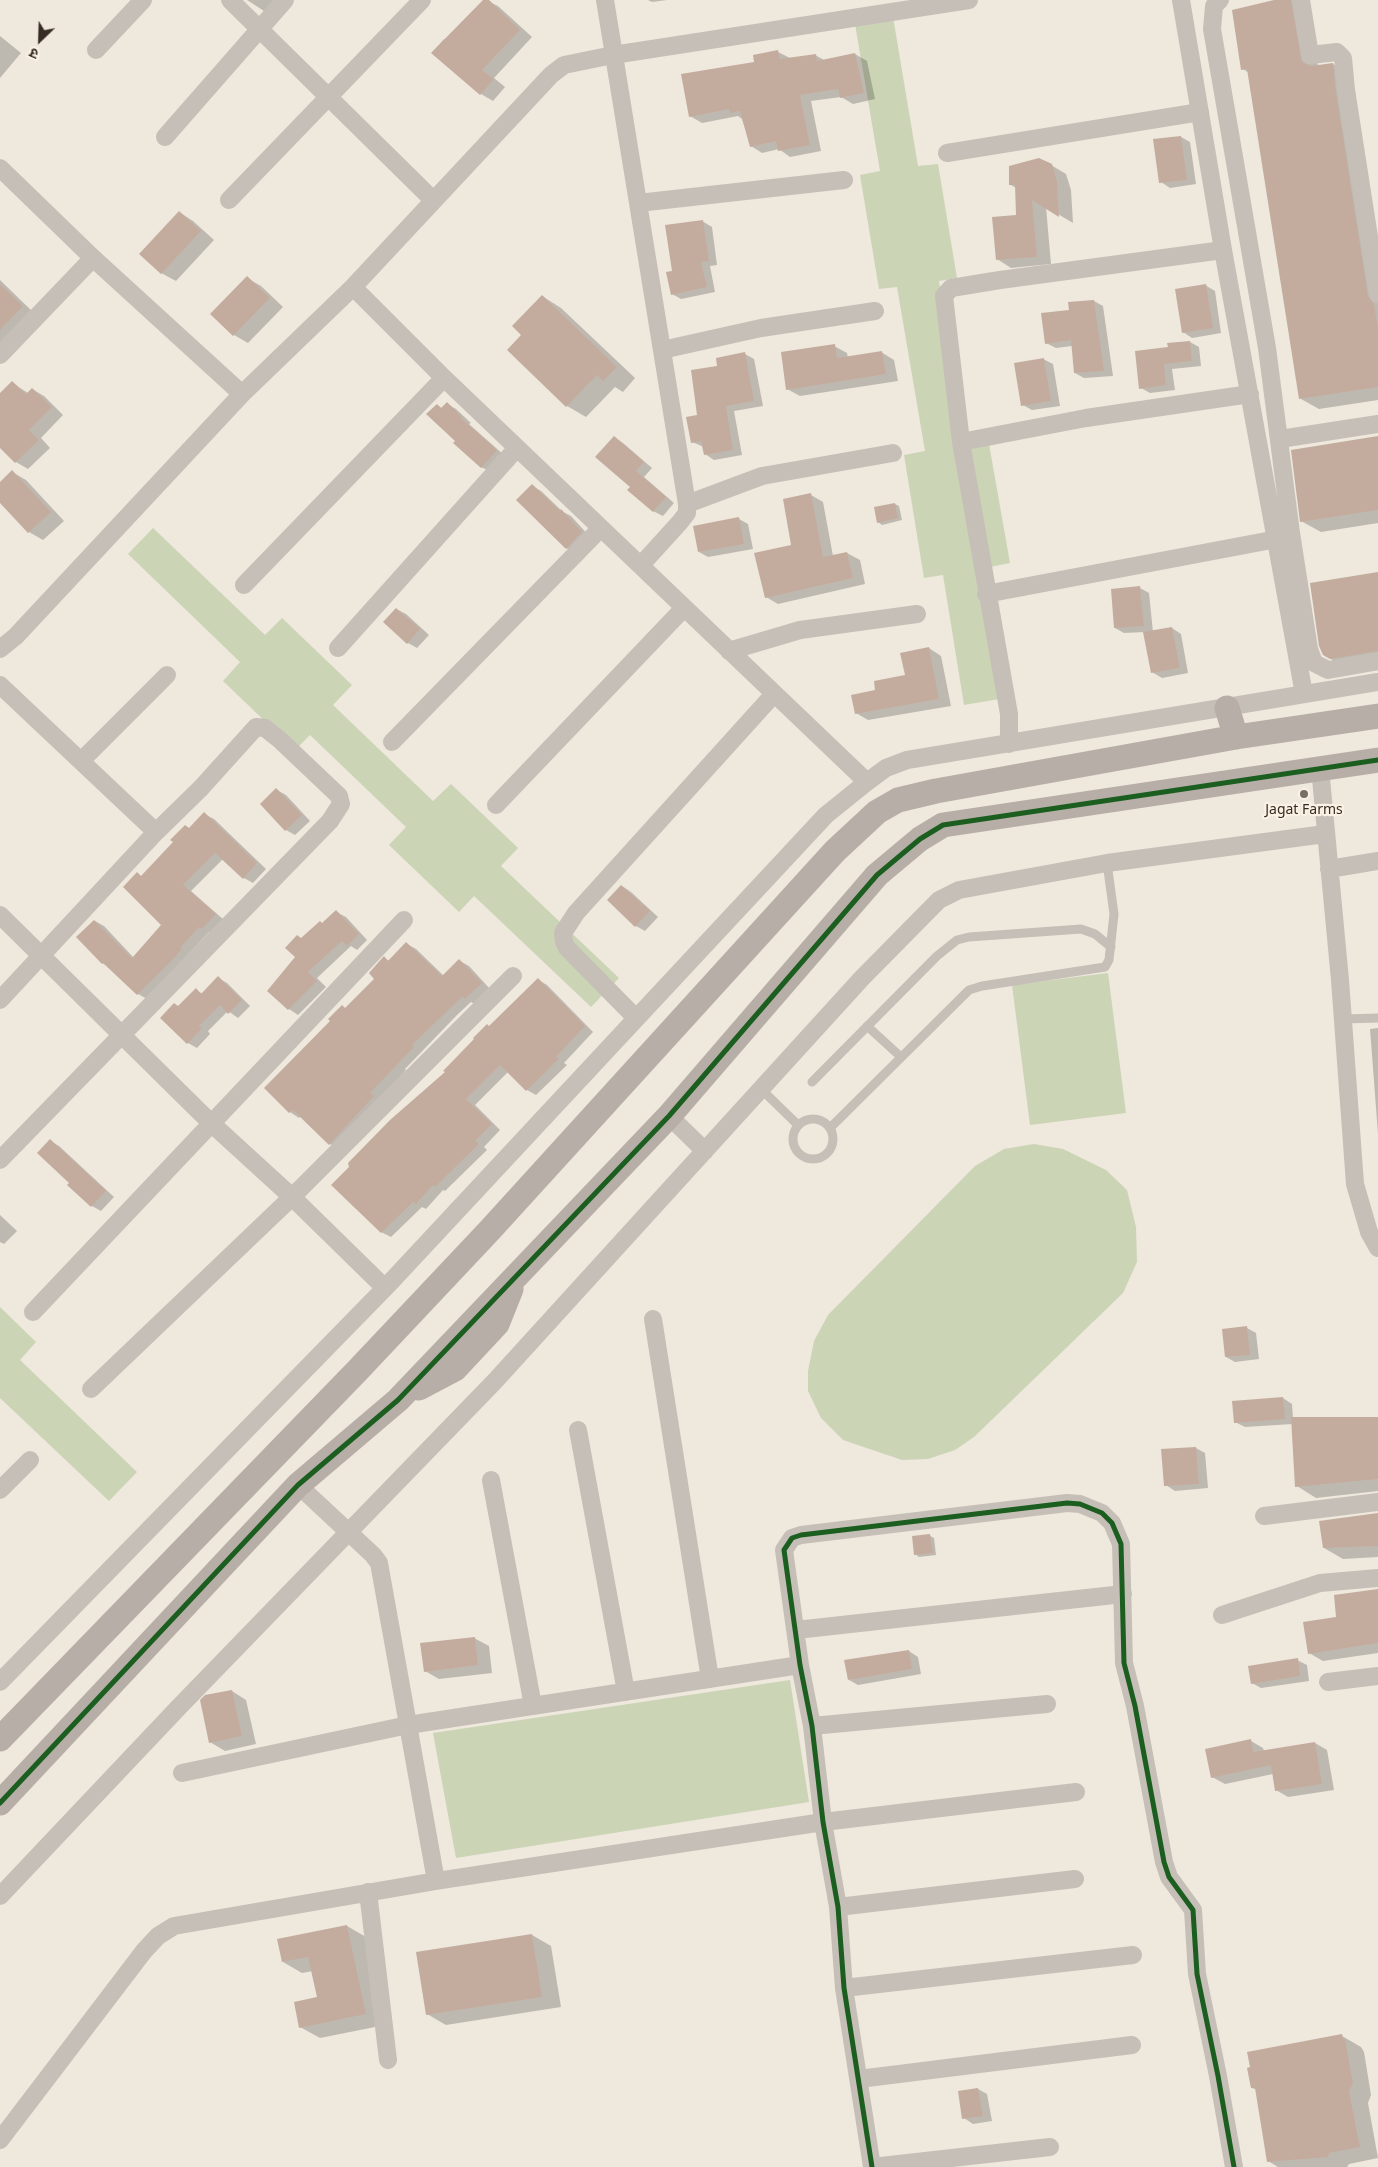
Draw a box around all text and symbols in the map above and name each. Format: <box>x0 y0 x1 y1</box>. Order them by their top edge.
north arrow <box>15 15 65 65</box>
text: उ <box>26 44 41 65</box>
marker: Jagat Farms <box>1298 788 1310 800</box>
place label: Jagat Farms <box>1265 802 1343 818</box>

